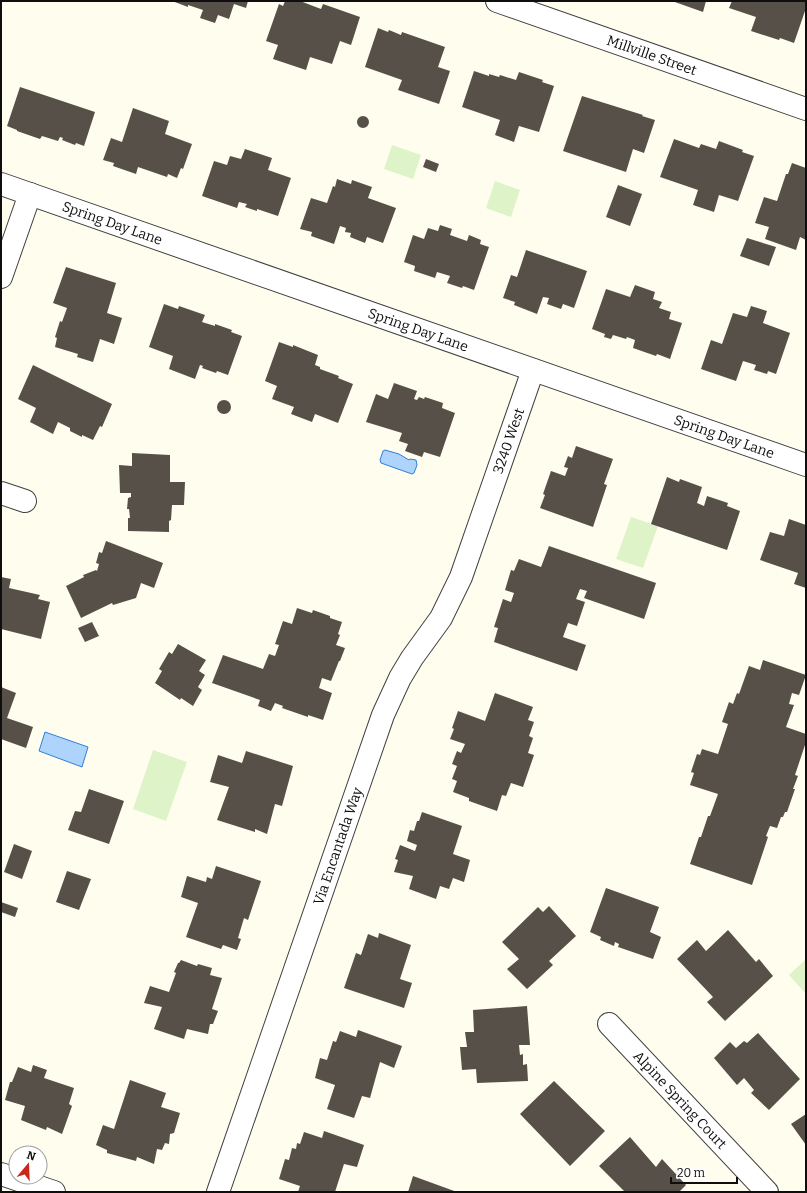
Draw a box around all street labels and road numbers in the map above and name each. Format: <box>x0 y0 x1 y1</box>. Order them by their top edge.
street label: Millville Street <box>605 32 699 79</box>
street label: Spring Day Lane <box>60 198 165 248</box>
street label: Spring Day Lane <box>366 304 471 355</box>
street label: 3240 West <box>489 406 528 476</box>
street label: Spring Day Lane <box>672 411 777 462</box>
street label: Via Encantada Way <box>309 784 366 907</box>
street label: Alpine Spring Court <box>630 1047 730 1152</box>

